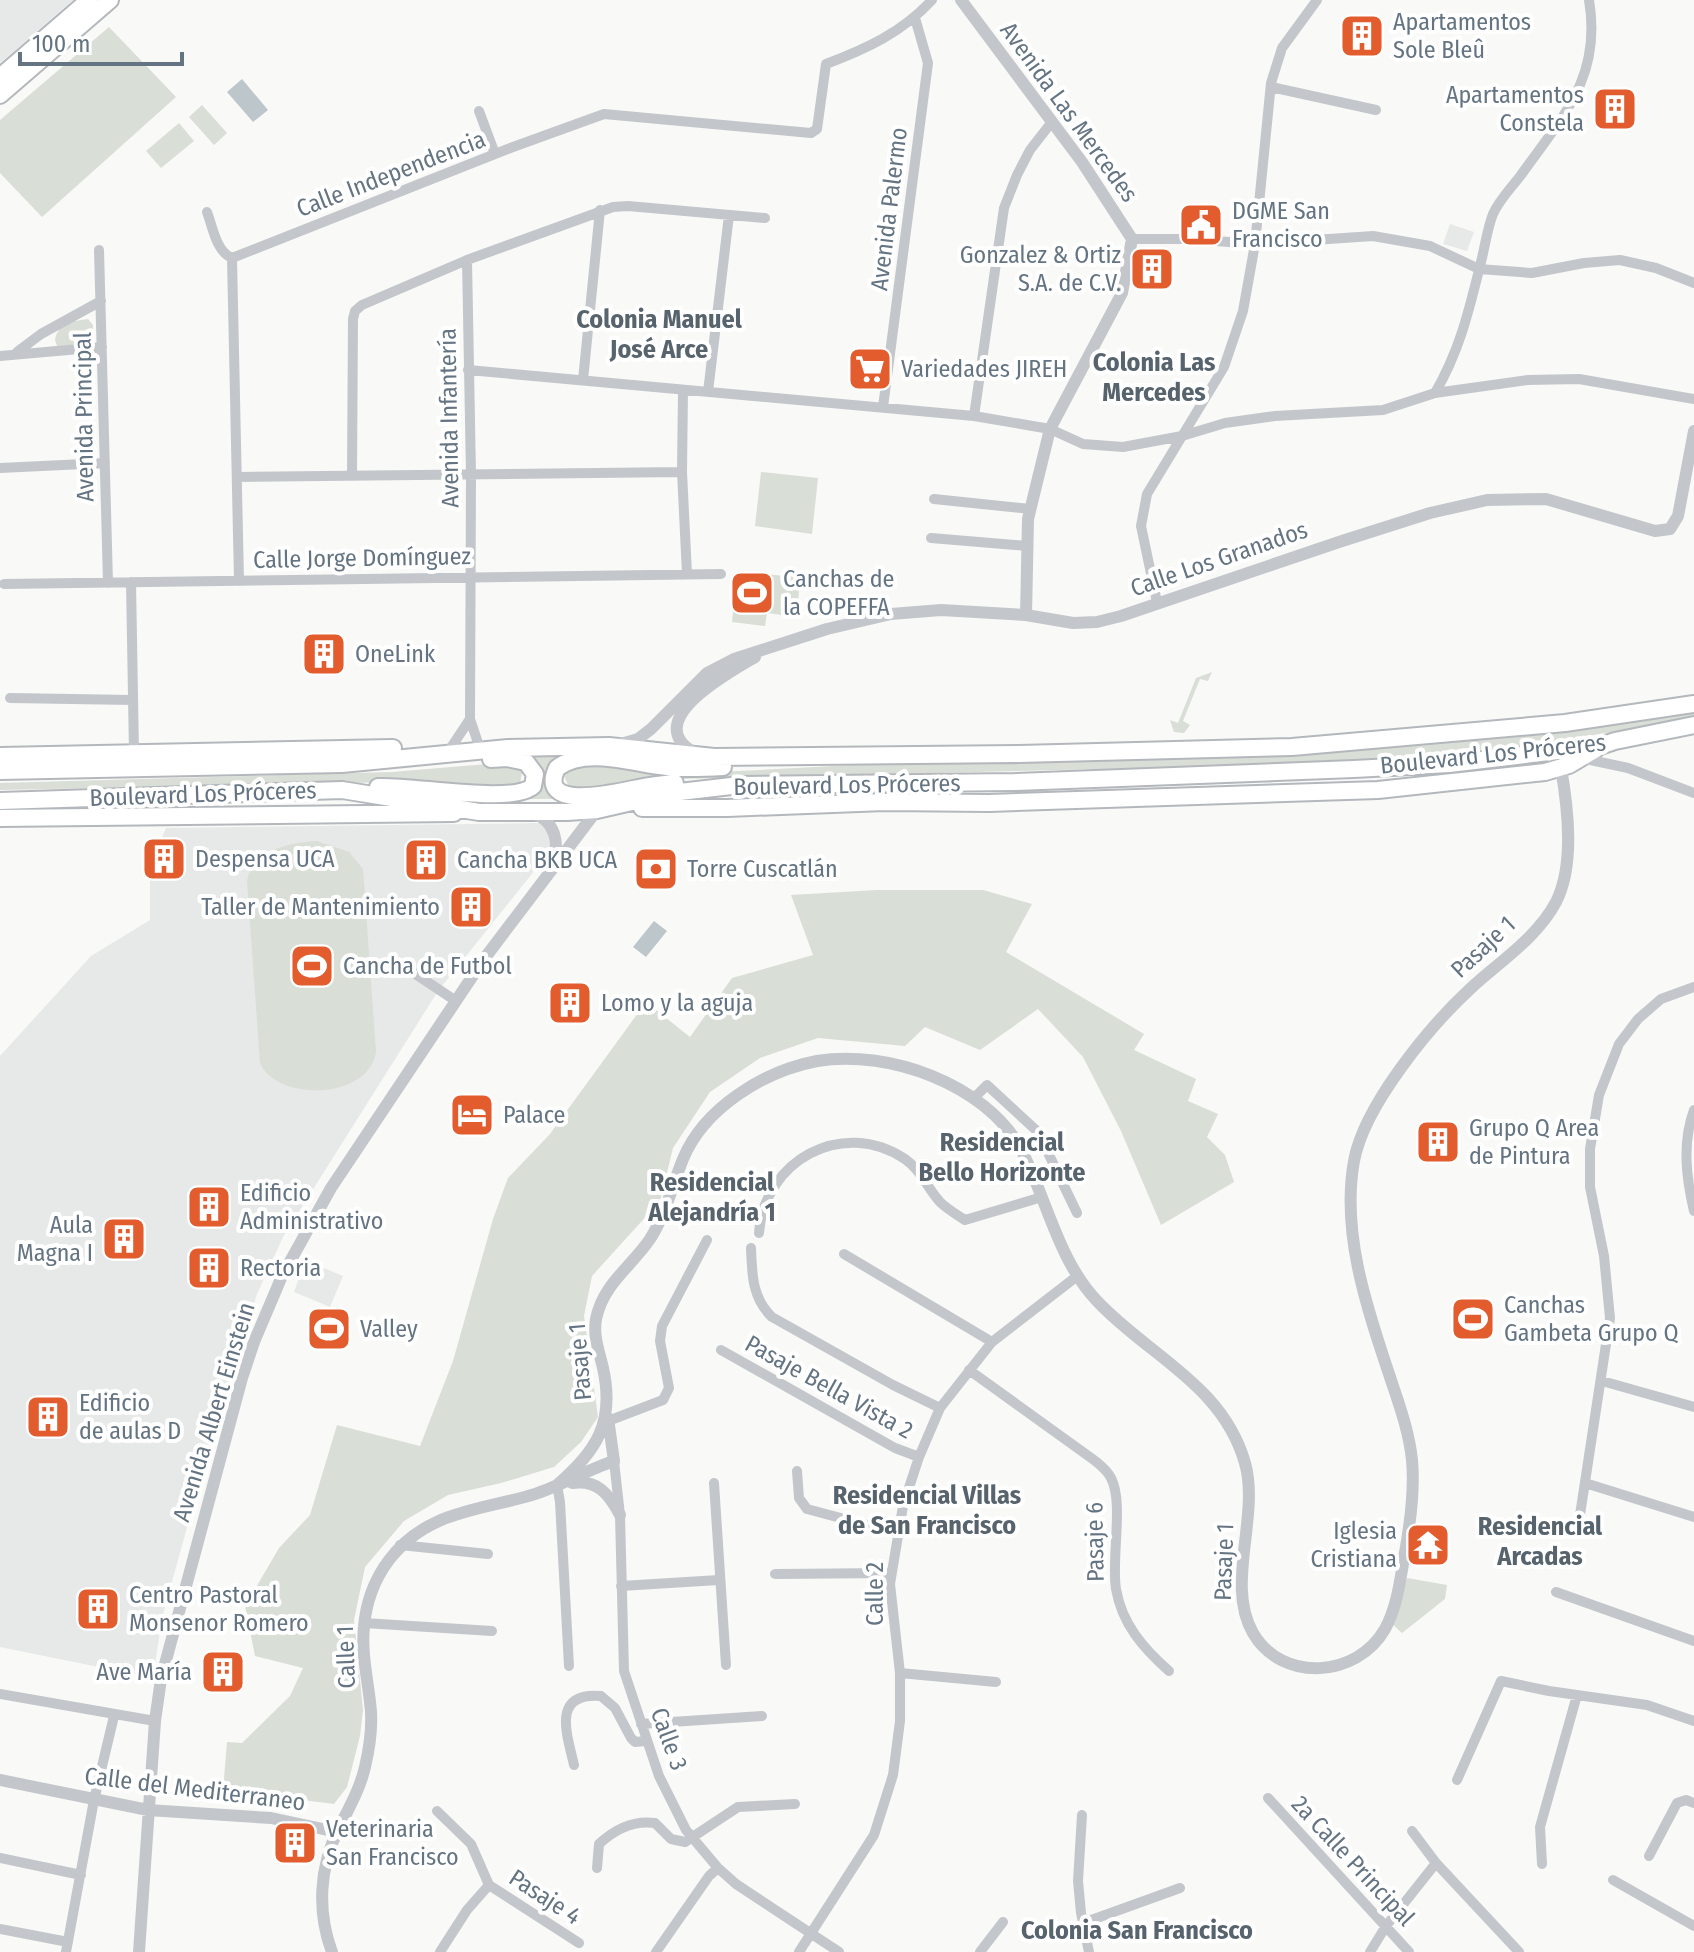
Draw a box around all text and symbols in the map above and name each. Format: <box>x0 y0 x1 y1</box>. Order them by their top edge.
place label: Apartamentos Sole Bleû <box>1393 8 1531 64</box>
building icon: Apartamentos Sole Bleû <box>1338 12 1386 60</box>
scale bar <box>20 16 182 66</box>
street label: Avenida Las Mercedes <box>994 17 1144 207</box>
text: 100 m <box>32 30 90 58</box>
place label: Apartamentos Constela <box>1446 81 1584 137</box>
building icon: Apartamentos Constela <box>1591 85 1639 133</box>
street label: Calle Independencia <box>293 125 489 223</box>
street label: Avenida Palermo <box>865 126 913 292</box>
place label: DGME San Francisco <box>1232 197 1330 253</box>
public building icon: DGME San Francisco <box>1177 201 1225 249</box>
place label: Gonzalez & Ortiz S.A. de C.V. <box>960 241 1121 297</box>
building icon: Gonzalez & Ortiz S.A. de C.V. <box>1128 245 1176 293</box>
district label: Colonia Manuel José Arce <box>576 304 743 365</box>
street label: Avenida Infantería <box>433 328 465 508</box>
street label: Avenida Principal <box>69 332 99 502</box>
supermarket icon: Variedades JIREH <box>846 345 894 393</box>
district label: Colonia Las Mercedes <box>1093 347 1215 408</box>
place label: Variedades JIREH <box>901 355 1067 383</box>
street label: Calle Los Granados <box>1127 516 1311 602</box>
street label: Calle Jorge Domínguez <box>253 542 471 574</box>
place label: Canchas de la COPEFFA <box>783 565 894 621</box>
sports icon: Canchas de la COPEFFA <box>728 569 776 617</box>
building icon: OneLink <box>300 630 348 678</box>
place label: OneLink <box>355 640 436 668</box>
street label: Boulevard Los Próceres <box>1379 728 1607 780</box>
street label: Boulevard Los Próceres <box>733 769 961 801</box>
street label: Boulevard Los Próceres <box>89 776 317 812</box>
building icon: Despensa UCA <box>140 835 188 883</box>
building icon: Cancha BKB UCA <box>402 836 450 884</box>
place label: Despensa UCA <box>195 845 335 873</box>
bank icon: Torre Cuscatlán <box>632 845 680 893</box>
place label: Cancha BKB UCA <box>457 846 618 874</box>
place label: Torre Cuscatlán <box>687 855 838 883</box>
building icon: Taller de Mantenimiento <box>447 883 495 931</box>
place label: Taller de Mantenimiento <box>201 893 440 921</box>
street label: Pasaje 1 <box>1445 910 1521 984</box>
sports icon: Cancha de Futbol <box>288 942 336 990</box>
place label: Cancha de Futbol <box>343 952 512 980</box>
building icon: Lomo y la aguja <box>546 979 594 1027</box>
place label: Lomo y la aguja <box>601 989 753 1017</box>
hotel icon: Palace <box>448 1091 496 1139</box>
place label: Palace <box>503 1101 565 1129</box>
place label: Grupo Q Area de Pintura <box>1469 1114 1599 1170</box>
building icon: Grupo Q Area de Pintura <box>1414 1118 1462 1166</box>
district label: Residencial Bello Horizonte <box>919 1127 1085 1188</box>
district label: Residencial Alejandría 1 <box>647 1167 776 1228</box>
place label: Edificio Administrativo <box>240 1179 383 1235</box>
building icon: Edificio Administrativo <box>185 1183 233 1231</box>
place label: Aula Magna I <box>17 1211 93 1267</box>
building icon: Aula Magna I <box>100 1215 148 1263</box>
building icon: Rectoria <box>185 1244 233 1292</box>
place label: Rectoria <box>240 1254 321 1282</box>
place label: Canchas Gambeta Grupo Q <box>1504 1291 1678 1347</box>
sports icon: Canchas Gambeta Grupo Q <box>1449 1295 1497 1343</box>
street label: Avenida Albert Einstein <box>167 1299 261 1525</box>
sports icon: Valley <box>305 1305 353 1353</box>
place label: Valley <box>360 1315 418 1343</box>
street label: Pasaje 1 <box>563 1322 597 1402</box>
street label: Pasaje Bella Vista 2 <box>740 1329 918 1445</box>
place label: Edificio de aulas D <box>79 1389 181 1445</box>
building icon: Edificio de aulas D <box>24 1393 72 1441</box>
district label: Residencial Villas de San Francisco <box>833 1480 1021 1541</box>
street label: Pasaje 6 <box>1080 1502 1110 1582</box>
district label: Residencial Arcadas <box>1478 1511 1603 1572</box>
place label: Iglesia Cristiana <box>1310 1517 1397 1573</box>
temple icon: Iglesia Cristiana <box>1404 1521 1452 1569</box>
street label: Pasaje 1 <box>1209 1523 1239 1601</box>
street label: Calle 2 <box>861 1562 889 1626</box>
place label: Centro Pastoral Monsenor Romero <box>129 1581 309 1637</box>
building icon: Centro Pastoral Monsenor Romero <box>74 1585 122 1633</box>
street label: Calle 1 <box>331 1625 361 1689</box>
building icon: Ave María <box>199 1648 247 1696</box>
place label: Ave María <box>96 1658 192 1686</box>
street label: Calle 3 <box>645 1704 693 1774</box>
street label: Calle del Mediterraneo <box>83 1762 307 1816</box>
street label: 2a Calle Principal <box>1286 1790 1420 1932</box>
place label: Veterinaria San Francisco <box>326 1815 459 1871</box>
building icon: Veterinaria San Francisco <box>271 1819 319 1867</box>
street label: Pasaje 4 <box>504 1864 586 1930</box>
district label: Colonia San Francisco <box>1021 1915 1253 1946</box>

